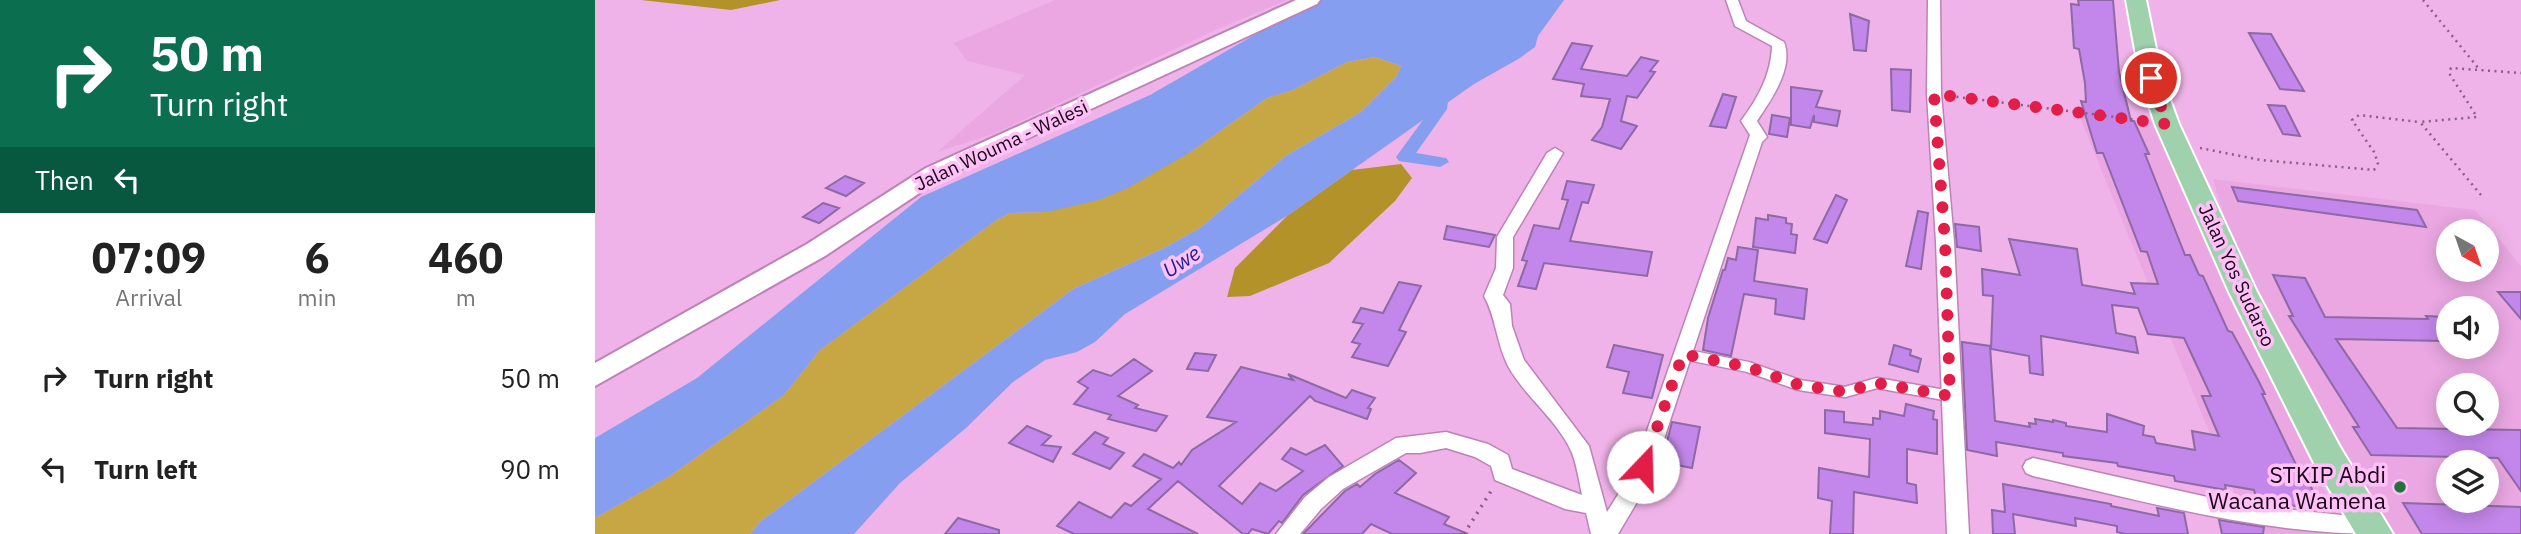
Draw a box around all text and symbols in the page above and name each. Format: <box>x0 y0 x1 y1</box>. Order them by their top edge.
text: 50 m <box>150 21 264 84</box>
icon: right <box>35 28 126 119</box>
pin <box>2121 48 2181 108</box>
icon: arrive <box>2132 59 2170 97</box>
text: Turn right <box>150 83 288 125</box>
street label: Jalan Wouma - Walesi <box>911 94 1091 196</box>
icon: left <box>108 161 146 199</box>
text: Then <box>35 163 94 197</box>
street label: Jalan Yos Sudarso <box>2193 200 2281 350</box>
north arrow <box>2436 219 2499 282</box>
map controls <box>2436 219 2499 513</box>
text: 07:09 <box>91 230 206 285</box>
text: 6 <box>304 230 330 285</box>
text: 460 <box>428 230 504 285</box>
water label: Uwe <box>1157 238 1206 284</box>
text: Arrival <box>115 282 182 312</box>
text: min <box>298 282 336 312</box>
text: m <box>456 282 476 312</box>
button: sound <box>2436 296 2499 359</box>
icon: right <box>35 359 73 397</box>
text: Turn right <box>94 361 213 395</box>
text: 50 m <box>500 361 560 395</box>
button: search <box>2436 373 2499 436</box>
position arrow <box>1606 430 1680 504</box>
icon: left <box>35 450 73 488</box>
button: layers <box>2436 450 2499 513</box>
text: Turn left <box>94 452 197 486</box>
text: 90 m <box>500 452 560 486</box>
place label: STKIP Abdi Wacana Wamena <box>2208 459 2386 515</box>
marker: STKIP Abdi Wacana Wamena <box>2392 479 2408 495</box>

